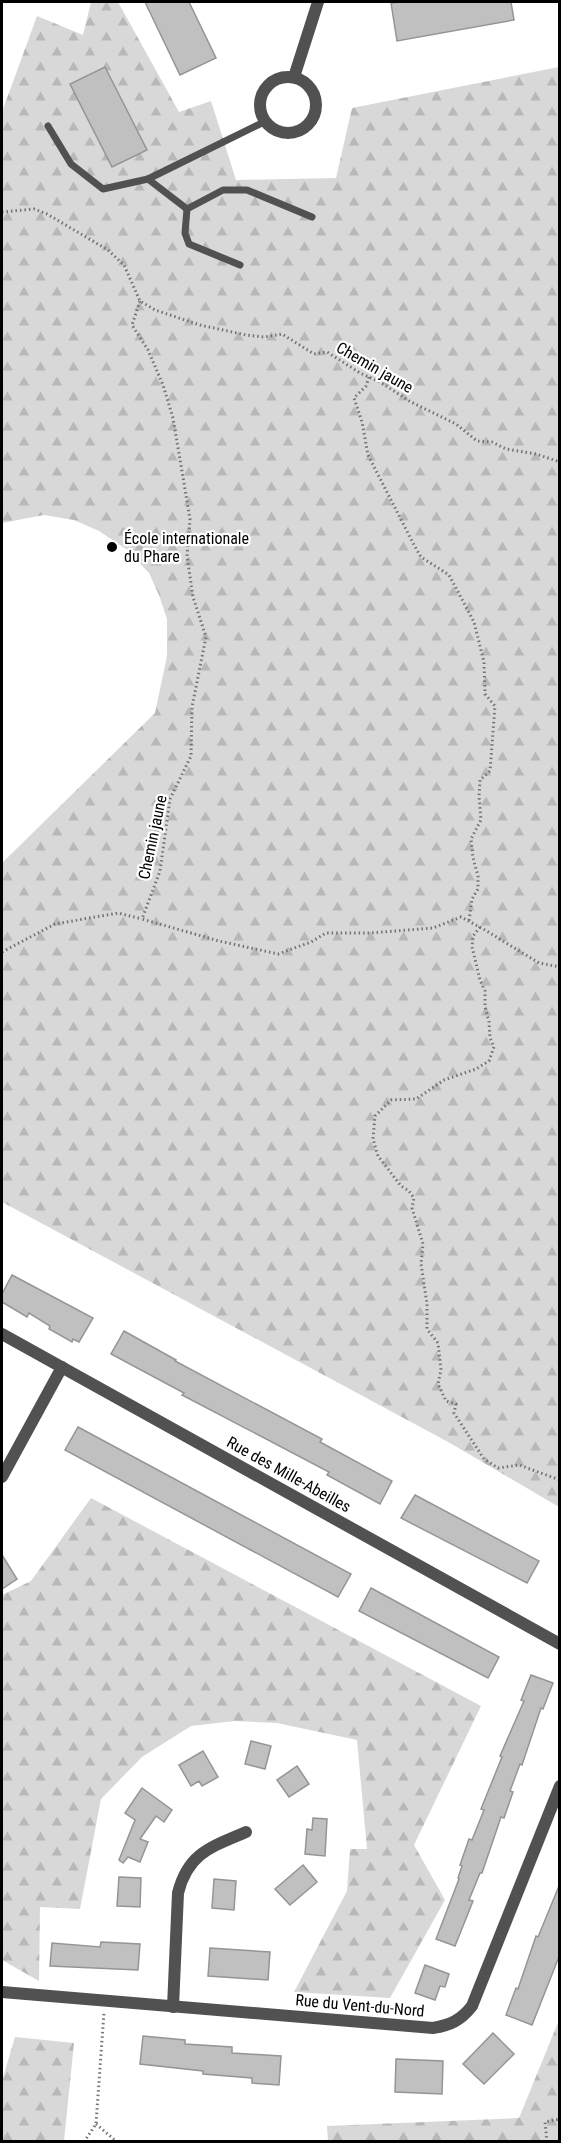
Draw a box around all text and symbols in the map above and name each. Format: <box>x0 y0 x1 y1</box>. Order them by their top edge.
street label: Chemin jaune <box>333 338 417 397</box>
place label: École internationale du Phare <box>124 529 249 566</box>
marker: École internationale du Phare <box>105 540 119 554</box>
street label: Chemin jaune <box>134 793 171 881</box>
street label: Rue des Mille-Abeilles <box>223 1432 354 1516</box>
street label: Rue du Vent-du-Nord <box>295 1990 425 2021</box>

